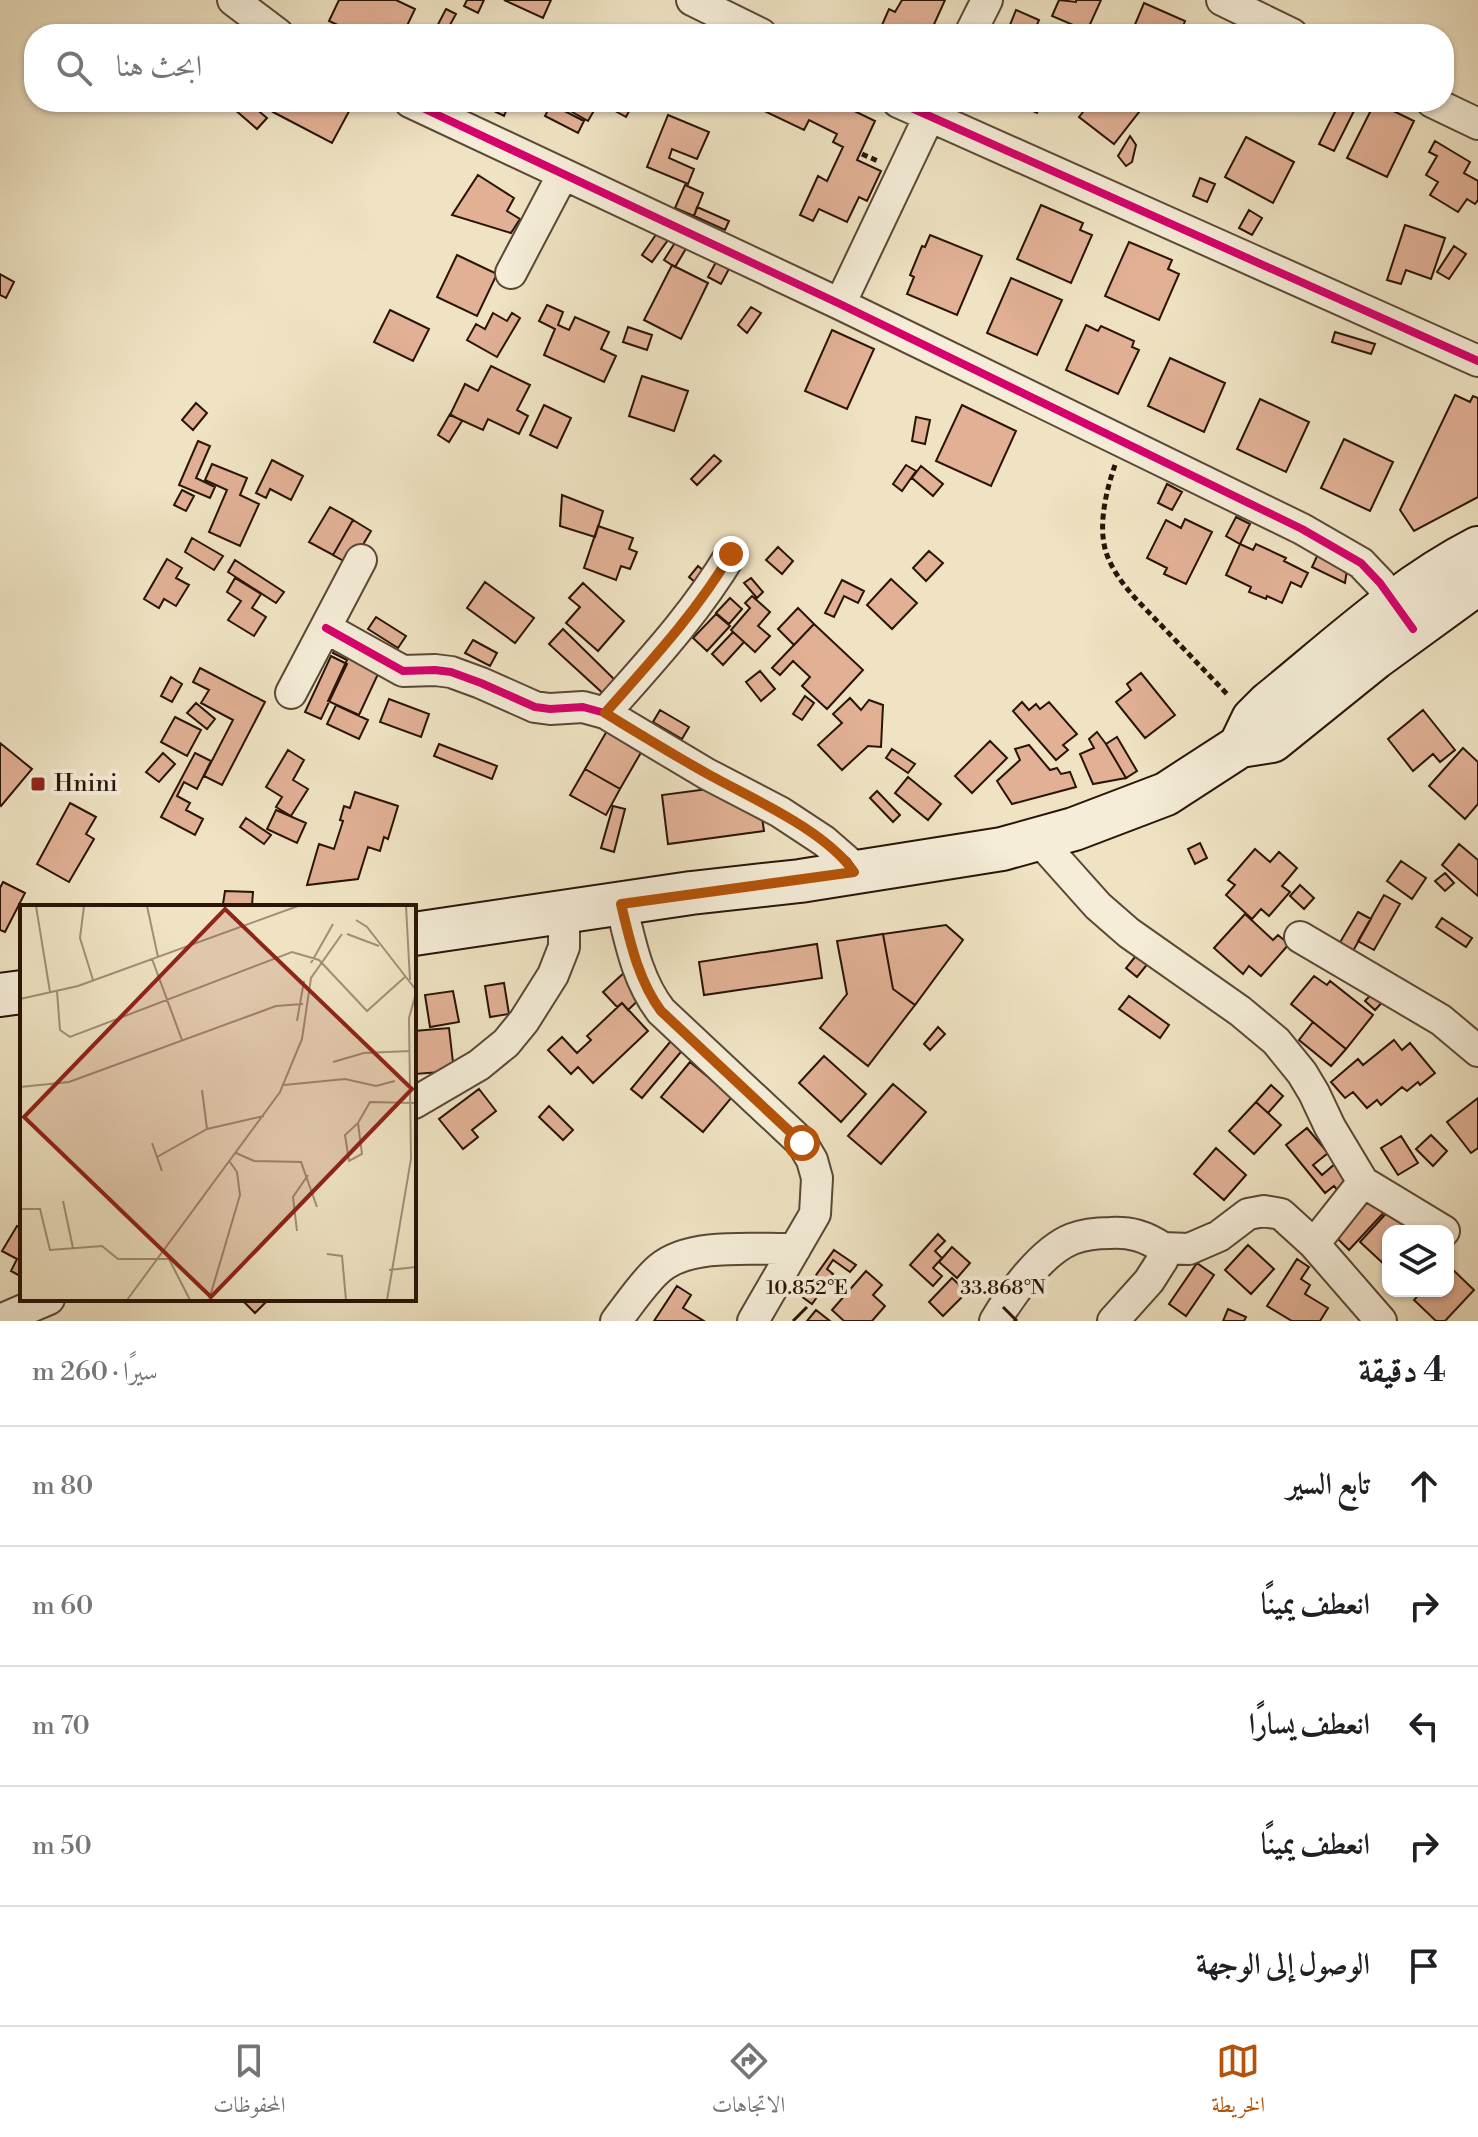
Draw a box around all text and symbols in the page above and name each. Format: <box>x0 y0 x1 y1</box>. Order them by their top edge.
search box <box>24 24 1454 112</box>
icon: search <box>52 46 96 90</box>
text: ابحث هنا <box>116 48 202 86</box>
route end <box>713 536 749 572</box>
place label: Hnini <box>54 769 118 799</box>
marker: Hnini <box>29 775 47 793</box>
inset map <box>20 905 416 1301</box>
route start <box>784 1125 820 1161</box>
map controls <box>1382 1225 1454 1297</box>
button: layers <box>1382 1225 1454 1297</box>
text: 10.852°E <box>766 1276 848 1301</box>
text: 33.868°N <box>960 1276 1046 1301</box>
text: 4 دقيقة <box>1358 1350 1446 1392</box>
text: سيرًا · 260 m <box>32 1356 158 1388</box>
icon: ahead <box>1402 1464 1446 1508</box>
text: تابع السير <box>1287 1466 1370 1504</box>
text: 80 m <box>32 1470 93 1502</box>
icon: right <box>1402 1584 1446 1628</box>
text: انعطف يمينًا <box>1261 1586 1370 1624</box>
text: 60 m <box>32 1590 93 1622</box>
icon: left <box>1402 1704 1446 1748</box>
text: انعطف يسارًا <box>1249 1706 1370 1744</box>
text: 70 m <box>32 1710 90 1742</box>
icon: right <box>1402 1824 1446 1868</box>
text: انعطف يمينًا <box>1261 1826 1370 1864</box>
text: 50 m <box>32 1830 92 1862</box>
icon: arrive <box>1402 1944 1446 1988</box>
text: الوصول إلى الوجهة <box>1196 1946 1370 1984</box>
tab: المحفوظات <box>213 2039 286 2126</box>
tab: الاتجاهات <box>712 2039 785 2126</box>
tab: الخريطة <box>1211 2039 1265 2126</box>

